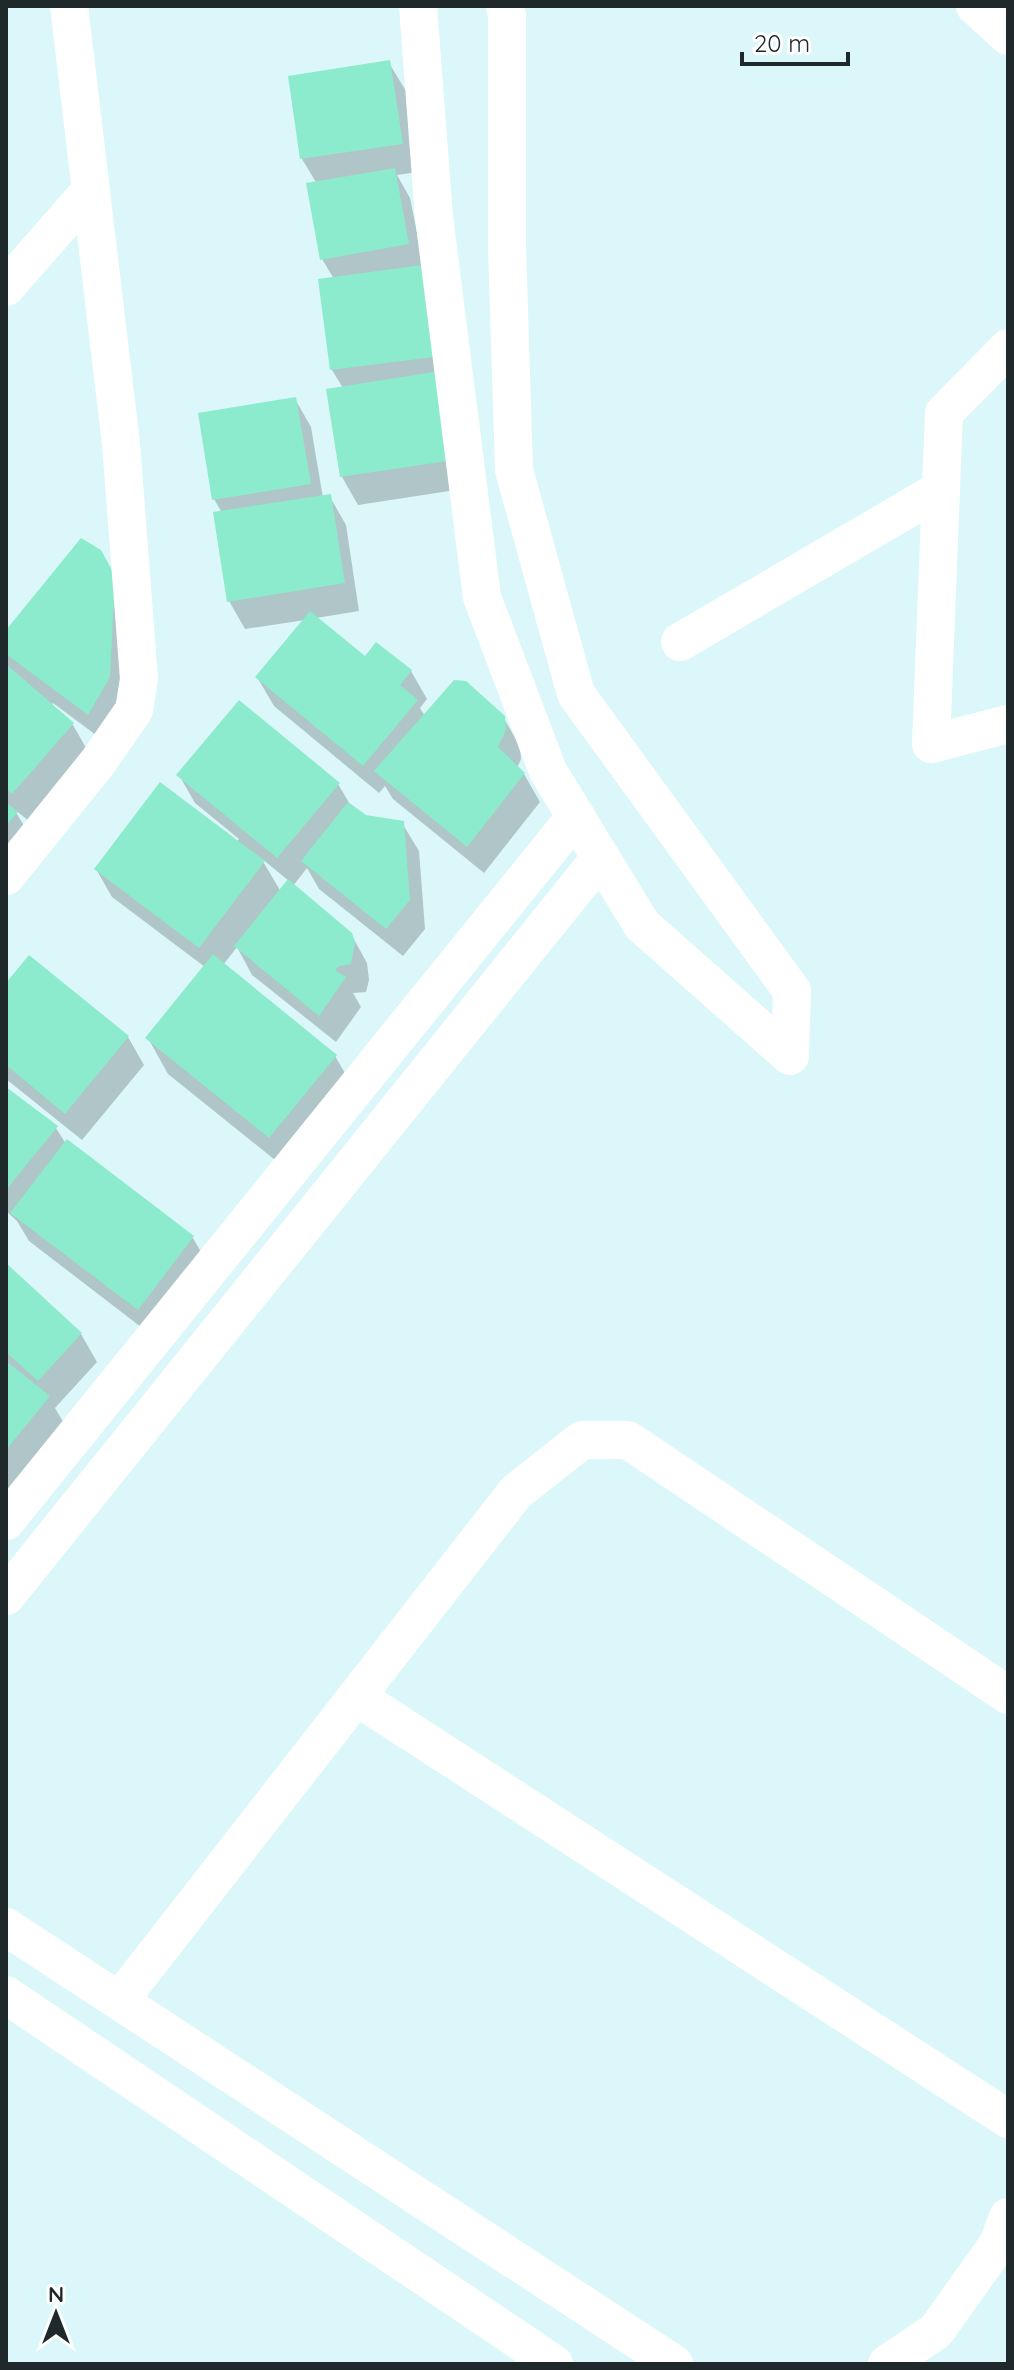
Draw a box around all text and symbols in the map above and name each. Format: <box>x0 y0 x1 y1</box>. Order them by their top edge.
scale bar <box>742 16 848 66</box>
text: 20 m <box>754 28 810 58</box>
north arrow <box>16 2274 96 2354</box>
text: N <box>48 2280 64 2308</box>

